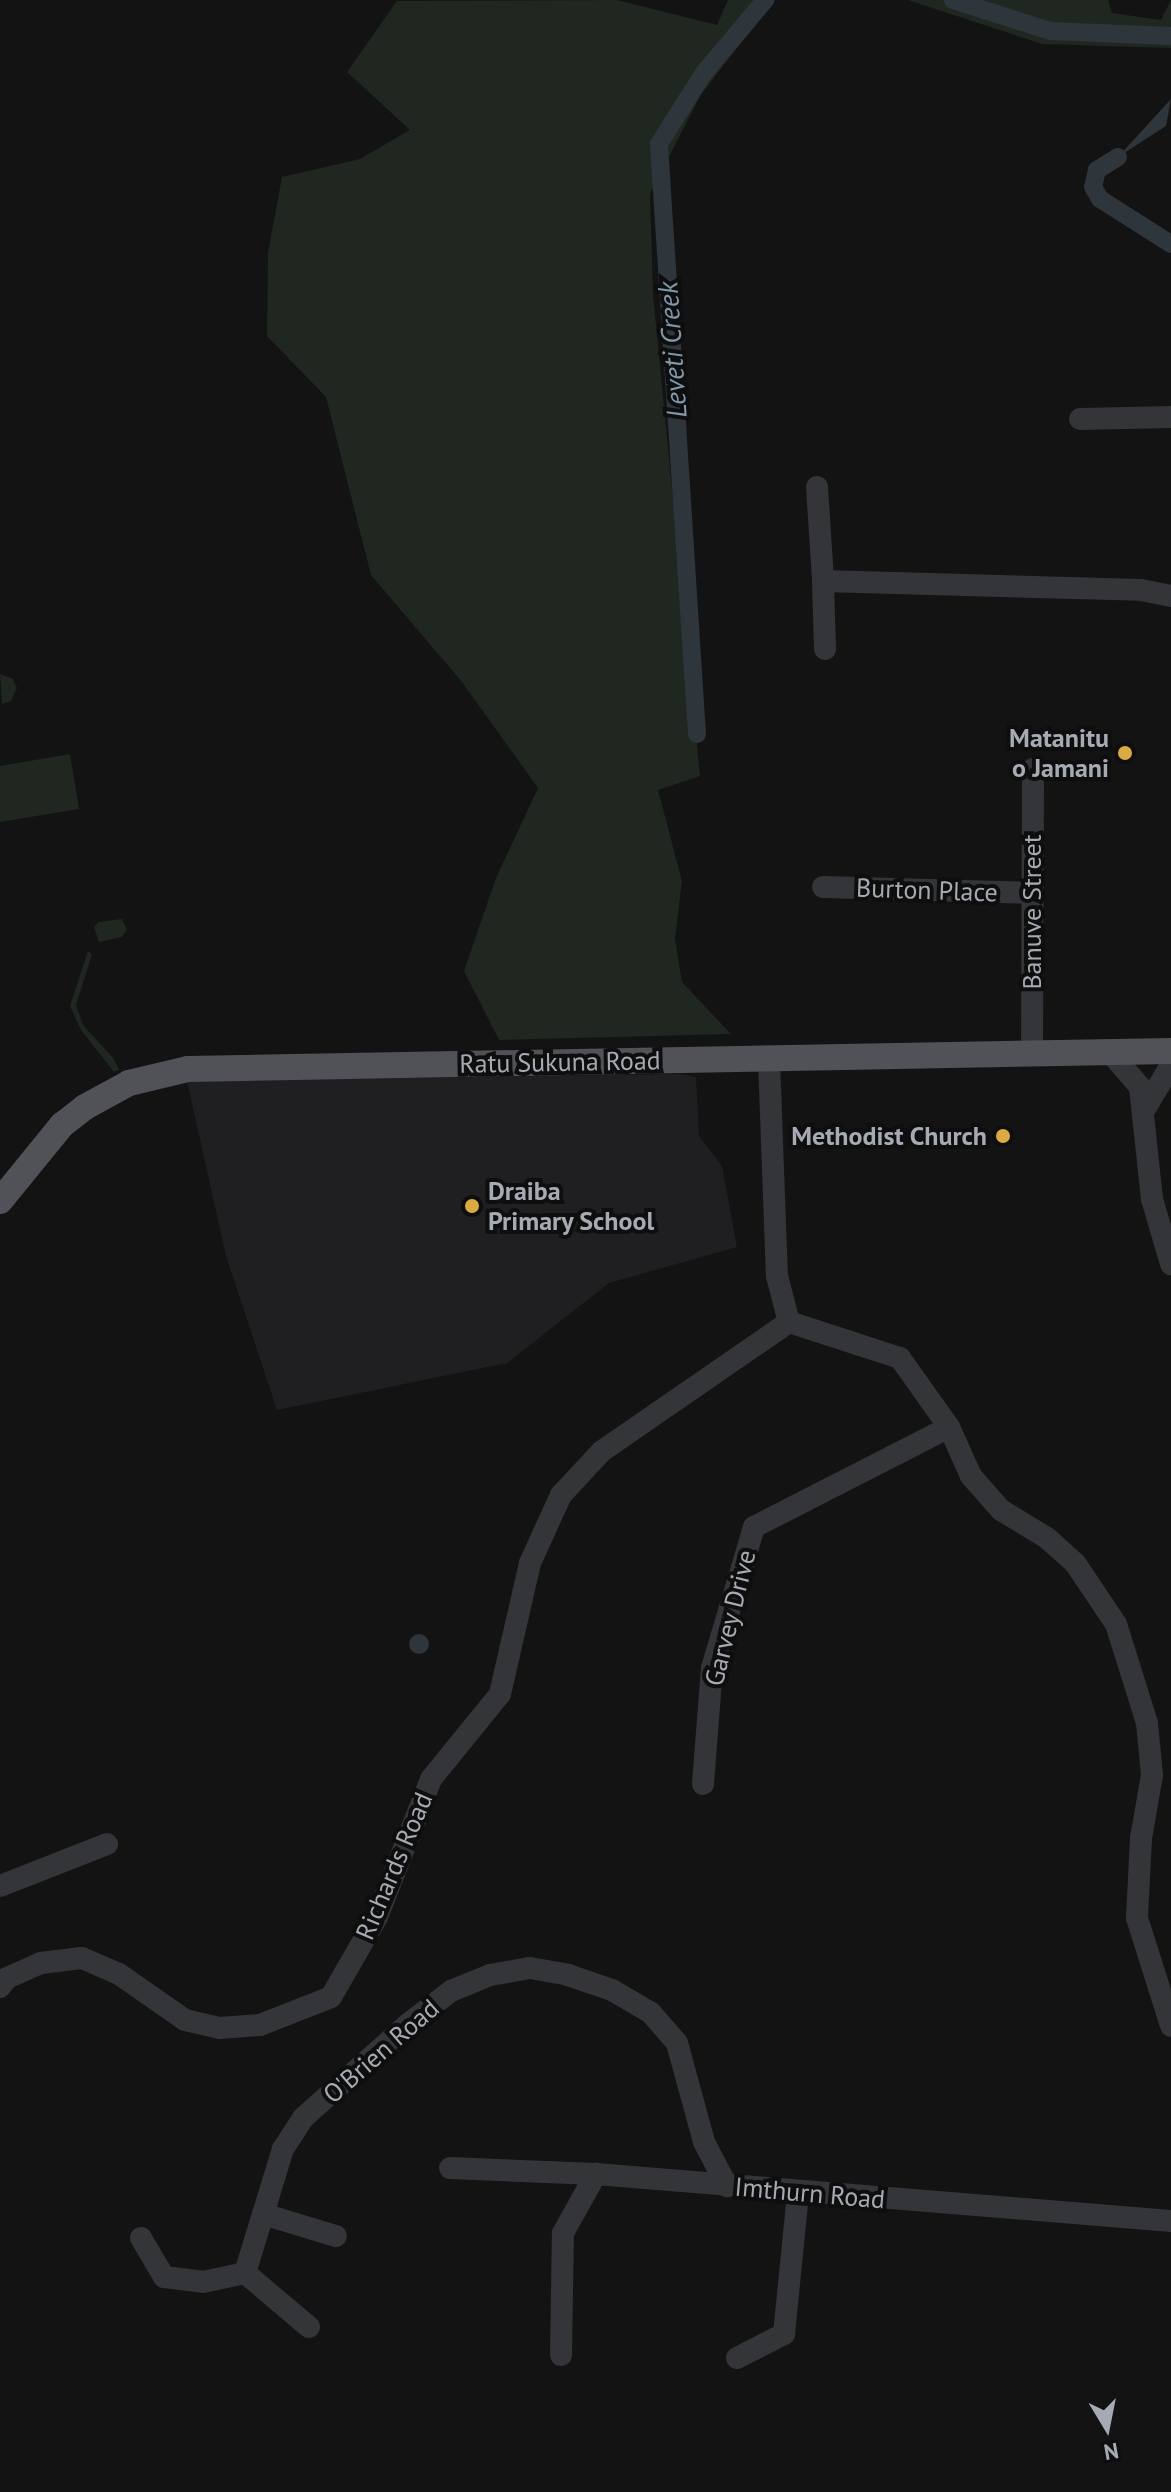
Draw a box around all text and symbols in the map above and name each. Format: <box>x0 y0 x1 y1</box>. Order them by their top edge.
water label: Leveti Creek <box>650 281 694 419</box>
place label: Matanitu o Jamani <box>1009 722 1109 784</box>
marker: Matanitu o Jamani <box>1116 744 1134 762</box>
street label: Banuve Street <box>1016 834 1048 990</box>
street label: Burton Place <box>856 872 998 908</box>
street label: Ratu Sukuna Road <box>459 1045 661 1079</box>
place label: Methodist Church <box>791 1120 987 1152</box>
marker: Methodist Church <box>994 1127 1012 1145</box>
place label: Draiba Primary School <box>488 1175 655 1236</box>
marker: Draiba Primary School <box>463 1197 481 1215</box>
street label: Garvey Drive <box>698 1546 762 1690</box>
street label: Richards Road <box>349 1788 439 1944</box>
street label: O'Brien Road <box>317 1992 445 2110</box>
street label: Imthurn Road <box>734 2171 886 2215</box>
north arrow <box>1067 2388 1147 2468</box>
text: N <box>1102 2437 1121 2467</box>

